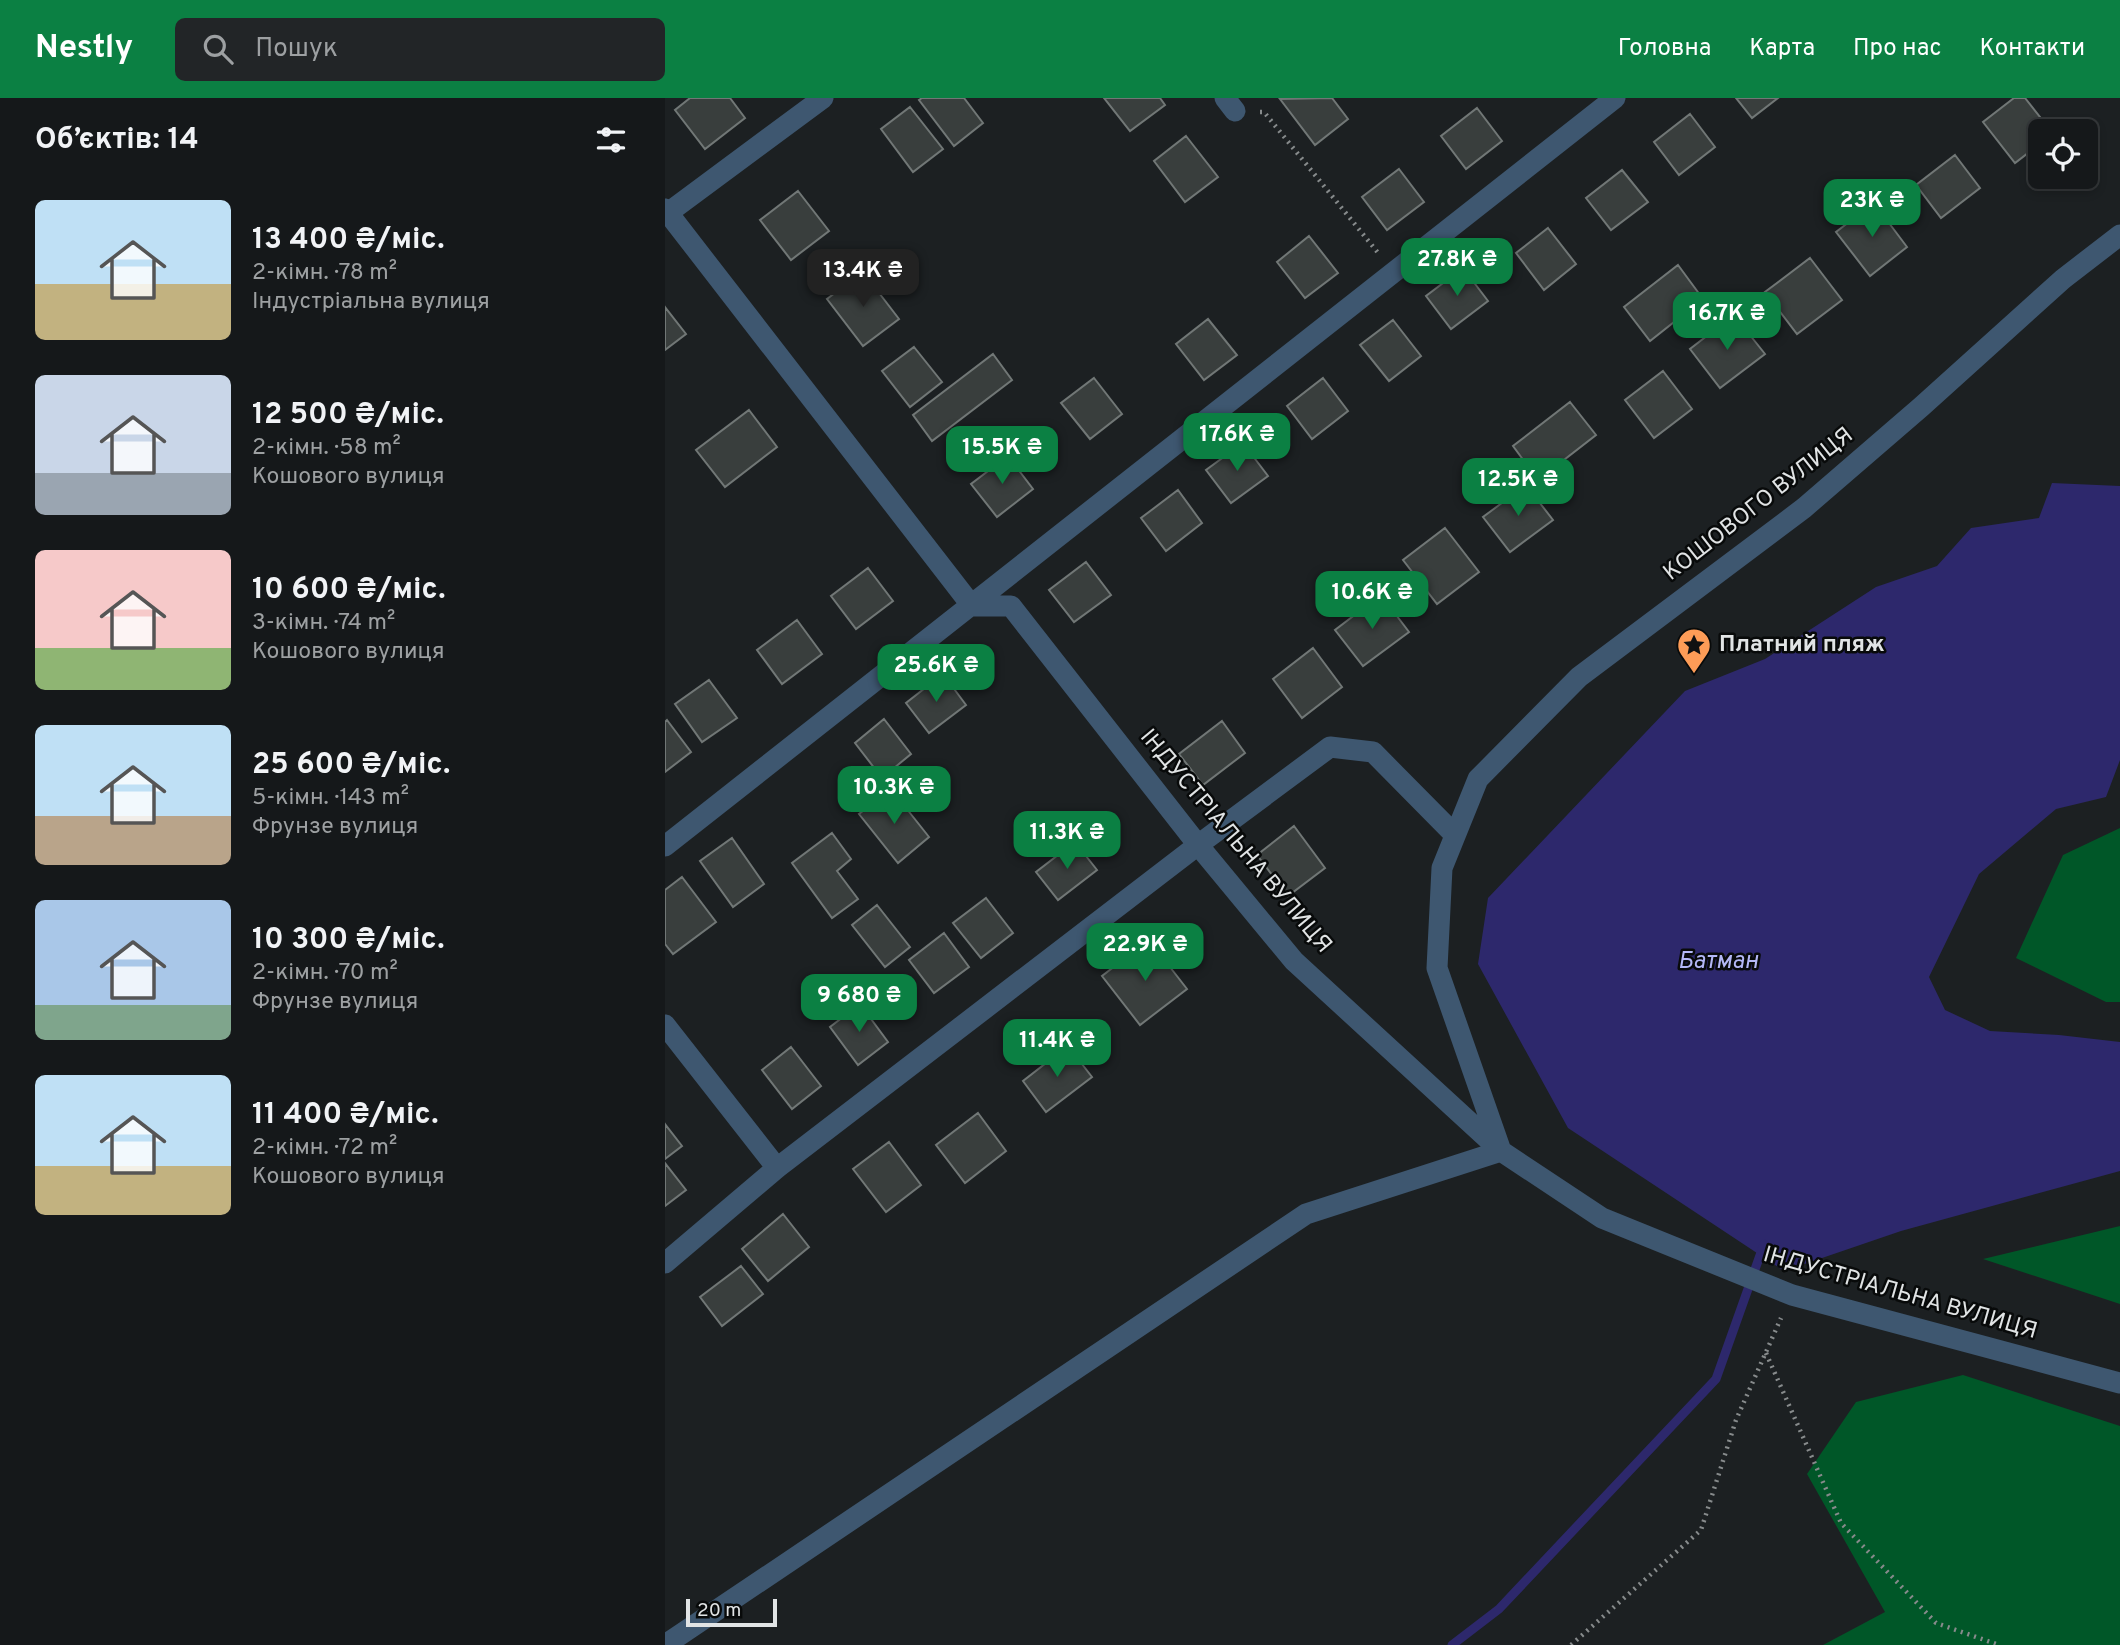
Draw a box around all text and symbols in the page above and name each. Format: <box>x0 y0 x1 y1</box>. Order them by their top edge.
search box <box>175 18 665 81</box>
text: Nestly <box>35 28 133 70</box>
icon: search <box>199 30 237 68</box>
text: Пошук <box>255 33 338 66</box>
text: Головна <box>1618 34 1711 64</box>
text: Карта <box>1749 34 1815 64</box>
text: Про нас <box>1853 34 1941 64</box>
text: Контакти <box>1979 34 2085 64</box>
map controls <box>2028 119 2098 189</box>
button: locate <box>2028 119 2098 189</box>
icon: filters <box>592 121 630 159</box>
text: Об’єктів: 14 <box>35 122 199 159</box>
pin: 23K ₴ <box>1823 180 1921 239</box>
text: 23K ₴ <box>1840 187 1904 216</box>
text: 13 400 ₴/міс. <box>252 222 445 259</box>
icon: home <box>91 228 175 312</box>
pin: 27.8K ₴ <box>1392 238 1522 298</box>
text: 27.8K ₴ <box>1417 246 1497 275</box>
pin: 13.4K ₴ <box>798 250 928 309</box>
text: 13.4K ₴ <box>823 257 903 286</box>
text: 2-кімн. · 78 m² <box>252 259 397 288</box>
text: Індустріальна вулиця <box>252 288 490 317</box>
pin: 16.7K ₴ <box>1662 292 1792 352</box>
text: 16.7K ₴ <box>1689 300 1765 329</box>
text: 12 500 ₴/міс. <box>252 397 444 434</box>
icon: home <box>91 403 175 487</box>
pin: 17.6K ₴ <box>1172 414 1302 473</box>
text: 17.6K ₴ <box>1199 421 1275 450</box>
street label: КОШОВОГО ВУЛИЦЯ <box>1658 422 1860 588</box>
pin: 15.5K ₴ <box>937 426 1067 486</box>
text: 2-кімн. · 58 m² <box>252 434 401 463</box>
text: 15.5K ₴ <box>962 434 1042 463</box>
pin: 12.5K ₴ <box>1453 458 1583 518</box>
text: Кошового вулиця <box>252 463 444 492</box>
text: 12.5K ₴ <box>1478 466 1558 495</box>
text: 10 600 ₴/міс. <box>252 572 445 609</box>
pin: 10.6K ₴ <box>1307 572 1437 631</box>
icon: home <box>91 578 175 662</box>
text: 10.6K ₴ <box>1331 579 1413 608</box>
text: 3-кімн. · 74 m² <box>252 609 395 638</box>
place icon: Платний пляж <box>1675 626 1713 675</box>
place label: Платний пляж <box>1719 631 1885 660</box>
text: Кошового вулиця <box>252 638 444 667</box>
pin: 25.6K ₴ <box>871 644 1001 704</box>
text: 25.6K ₴ <box>894 652 978 681</box>
street label: ІНДУСТРІАЛЬНА ВУЛИЦЯ <box>1133 724 1337 960</box>
text: 25 600 ₴/міс. <box>252 747 450 784</box>
icon: home <box>91 753 175 837</box>
pin: 10.3K ₴ <box>829 766 959 826</box>
text: 10.3K ₴ <box>854 774 934 803</box>
text: 5-кімн. · 143 m² <box>252 784 409 813</box>
pin: 11.3K ₴ <box>1002 812 1132 871</box>
text: Фрунзе вулиця <box>252 813 418 842</box>
text: 11.3K ₴ <box>1030 819 1104 848</box>
text: 10 300 ₴/міс. <box>252 922 445 959</box>
pin: 22.9K ₴ <box>1080 924 1210 983</box>
icon: home <box>91 928 175 1012</box>
text: 22.9K ₴ <box>1103 931 1188 960</box>
water label: Батман <box>1678 947 1759 977</box>
text: 2-кімн. · 70 m² <box>252 959 398 988</box>
pin: 9 680 ₴ <box>794 974 924 1034</box>
text: 9 680 ₴ <box>817 982 901 1011</box>
text: Фрунзе вулиця <box>252 988 418 1017</box>
pin: 11.4K ₴ <box>992 1020 1122 1079</box>
text: 11.4K ₴ <box>1019 1027 1095 1056</box>
text: 11 400 ₴/міс. <box>252 1097 439 1134</box>
icon: home <box>91 1103 175 1187</box>
text: 2-кімн. · 72 m² <box>252 1134 397 1163</box>
text: Кошового вулиця <box>252 1163 444 1192</box>
street label: ІНДУСТРІАЛЬНА ВУЛИЦЯ <box>1760 1241 2040 1347</box>
scale bar <box>686 1596 777 1628</box>
text: 20 m <box>697 1599 741 1623</box>

